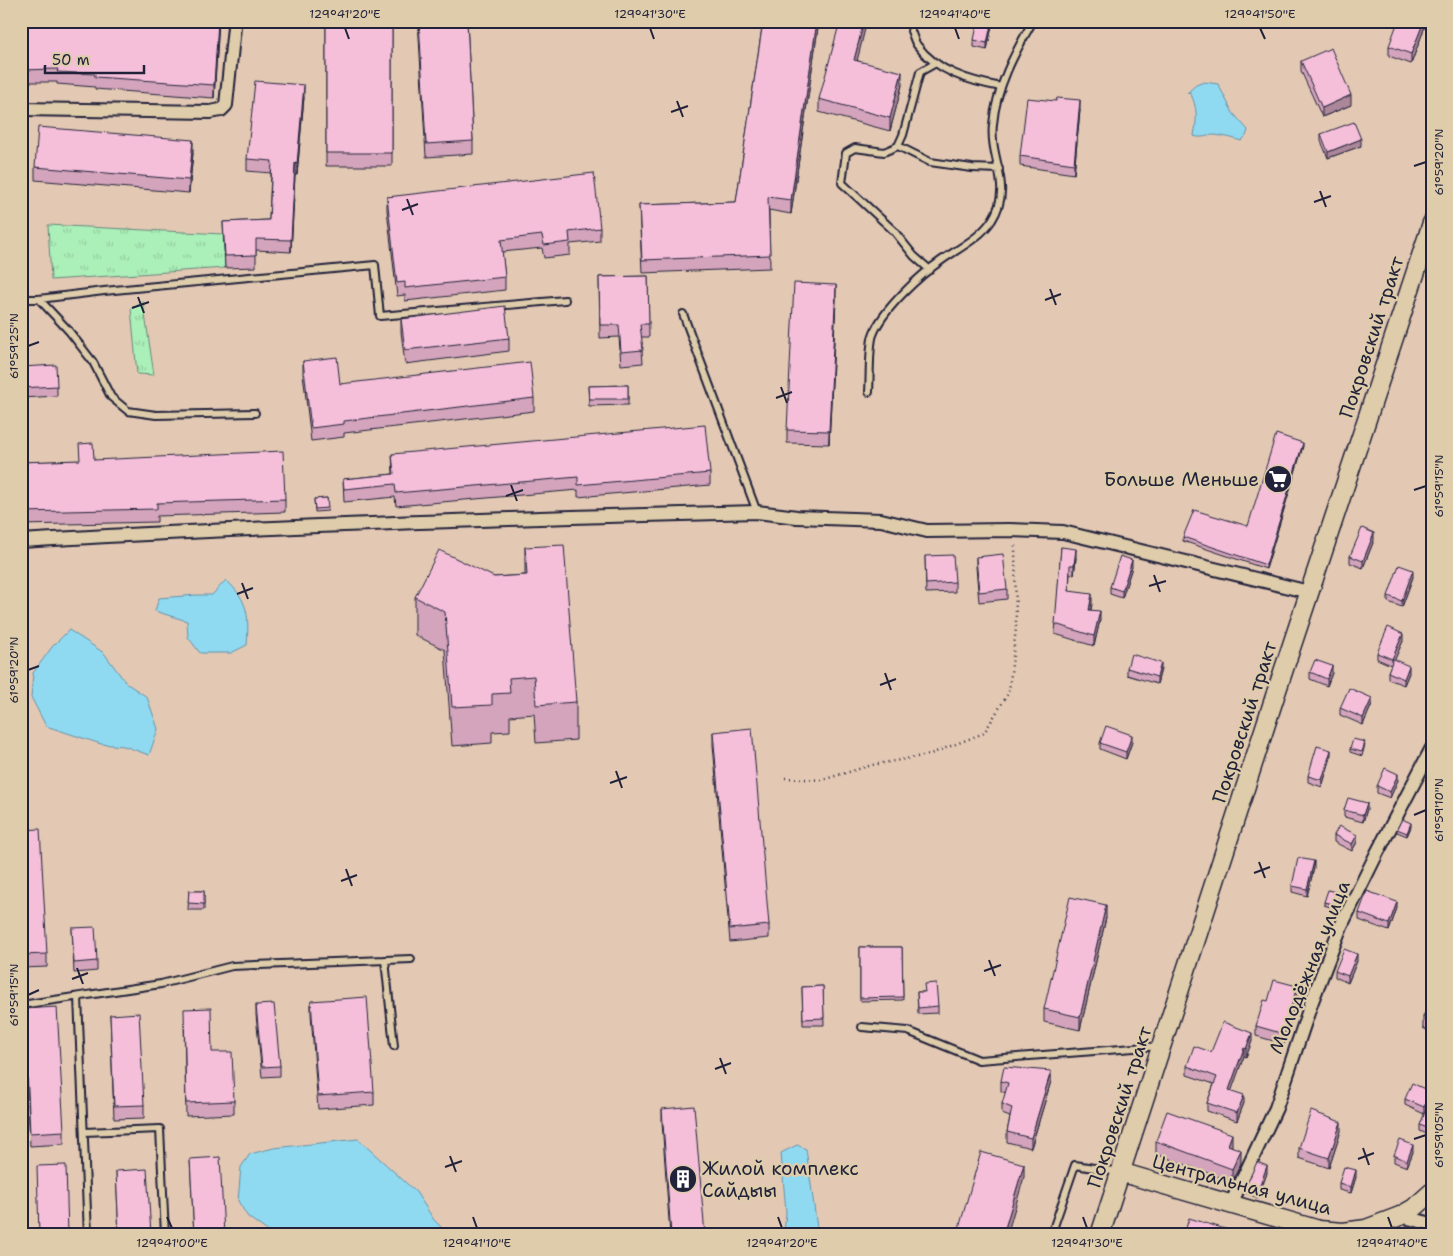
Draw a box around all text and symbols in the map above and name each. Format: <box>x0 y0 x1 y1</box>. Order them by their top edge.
text: 129°41'20"E <box>309 6 381 22</box>
text: 129°41'30"E <box>614 6 686 22</box>
text: 129°41'40"E <box>919 6 991 22</box>
text: 129°41'50"E <box>1225 6 1295 22</box>
scale bar <box>45 42 144 74</box>
text: 50 m <box>52 50 90 70</box>
text: 61°59'20"N <box>1431 128 1447 196</box>
street label: Покровский тракт <box>1334 253 1410 421</box>
text: 61°59'25"N <box>6 313 22 379</box>
text: 61°59'15"N <box>1431 455 1447 517</box>
supermarket icon: Больше Меньше <box>1263 464 1293 494</box>
place label: Больше Меньше <box>1104 467 1259 492</box>
text: 61°59'20"N <box>6 636 22 704</box>
street label: Покровский тракт <box>1207 638 1283 806</box>
text: 61°59'10"N <box>1431 778 1447 842</box>
street label: Молодёжная улица <box>1263 877 1356 1058</box>
text: 61°59'15"N <box>6 964 22 1026</box>
street label: Покровский тракт <box>1082 1023 1158 1191</box>
text: 61°59'05"N <box>1431 1102 1447 1168</box>
street label: Центральная улица <box>1149 1148 1335 1221</box>
place label: Жилой комплекс Сайдыы <box>702 1156 859 1203</box>
building icon: Жилой комплекс Сайдыы <box>668 1164 698 1194</box>
text: 129°41'00"E <box>136 1235 208 1251</box>
text: 129°41'10"E <box>443 1235 511 1251</box>
text: 129°41'20"E <box>746 1235 818 1251</box>
text: 129°41'30"E <box>1051 1235 1123 1251</box>
text: 129°41'40"E <box>1356 1235 1428 1251</box>

